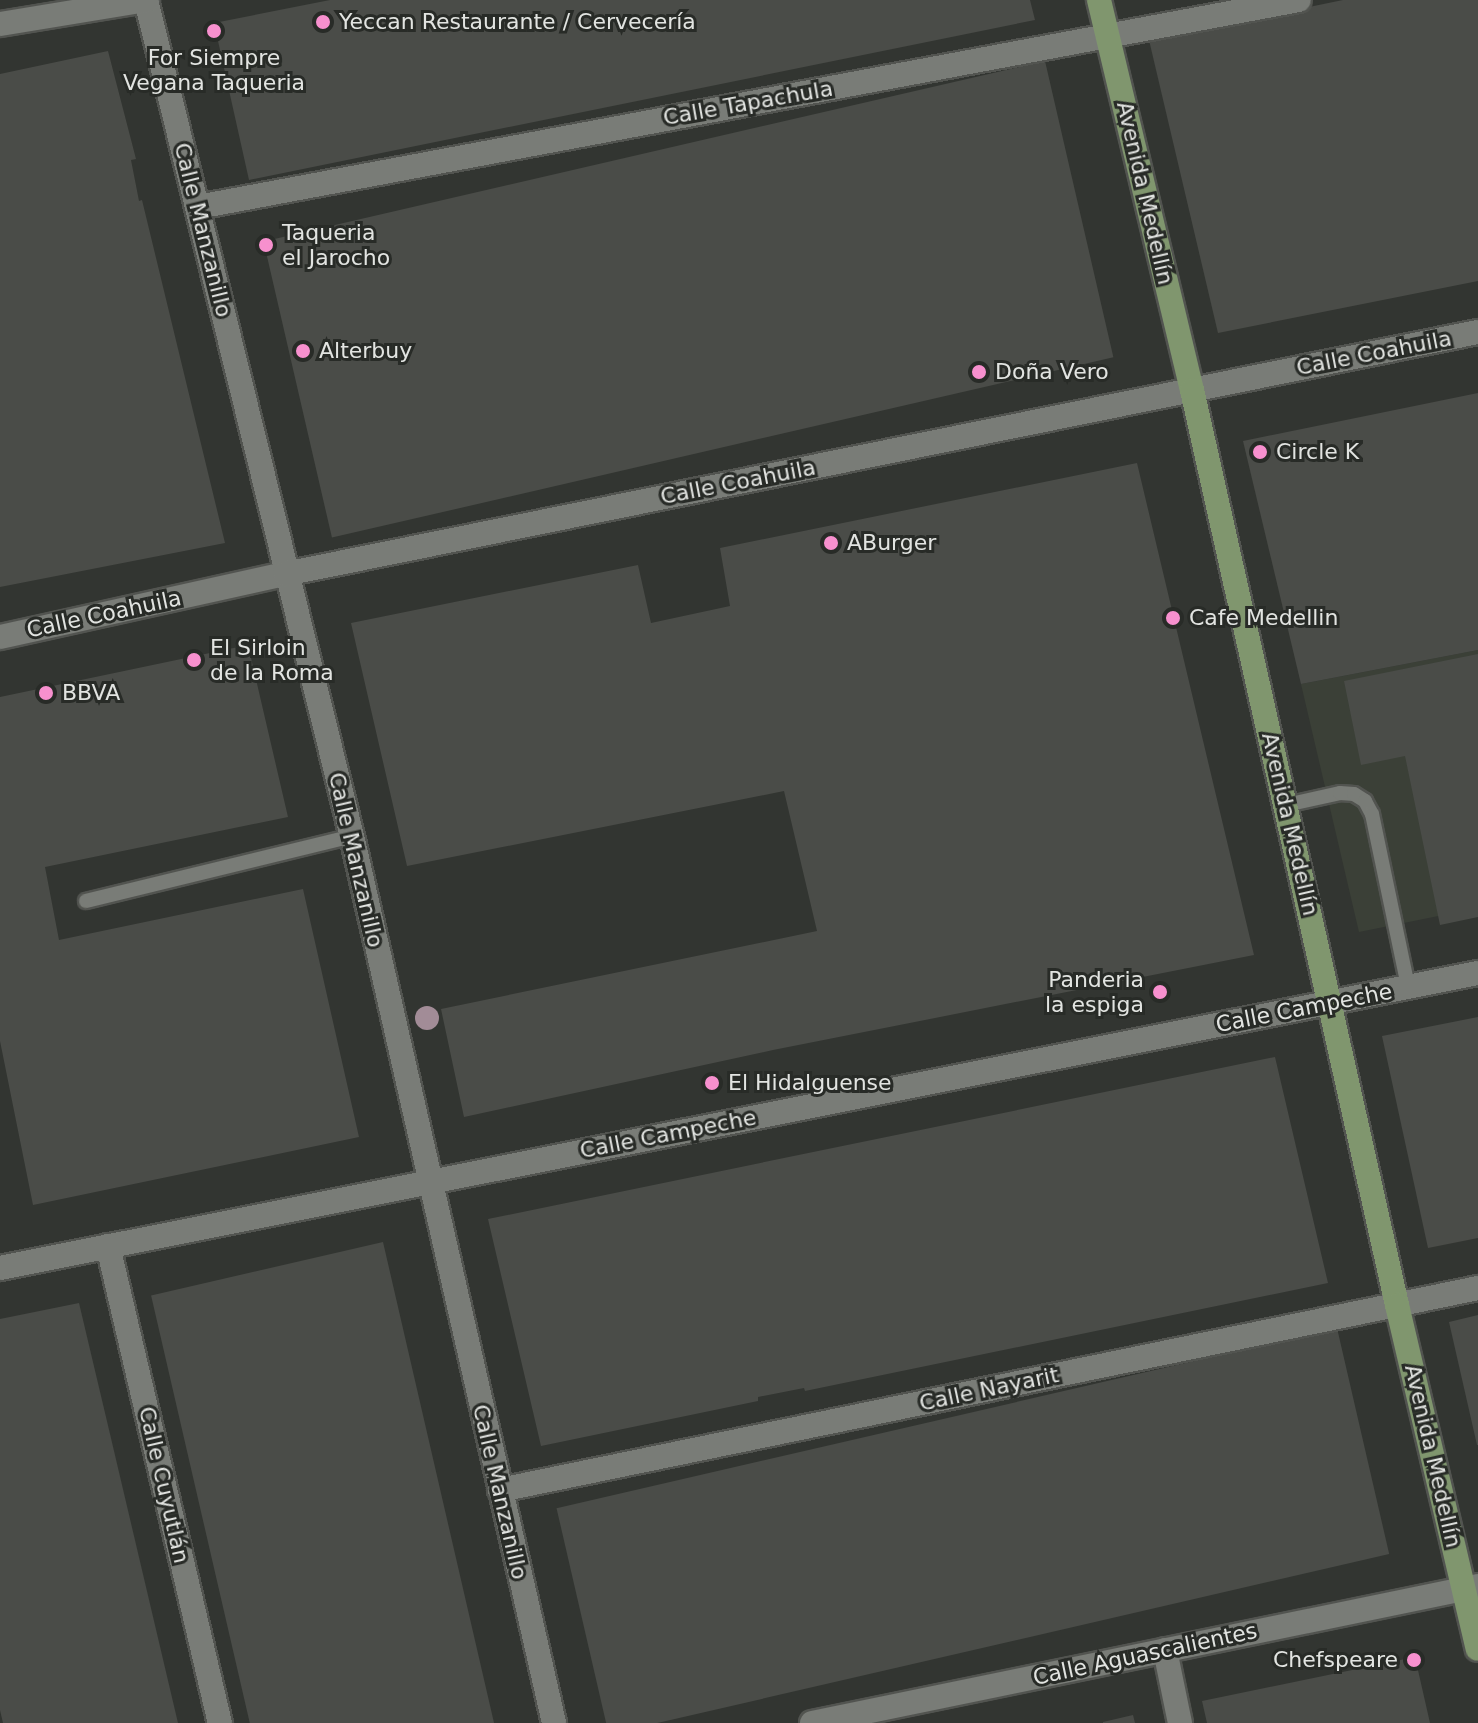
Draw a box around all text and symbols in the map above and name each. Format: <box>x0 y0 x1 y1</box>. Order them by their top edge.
place label: Yeccan Restaurante / Cervecería <box>339 9 696 35</box>
marker: Yeccan Restaurante / Cervecería <box>314 13 332 31</box>
marker: For Siempre Vegana Taqueria <box>205 22 223 40</box>
place label: For Siempre Vegana Taqueria <box>123 44 305 96</box>
street label: Calle Tapachula <box>661 75 835 131</box>
street label: Avenida Medellín <box>1111 99 1179 287</box>
street label: Calle Manzanillo <box>169 140 237 320</box>
place label: Taqueria el Jarocho <box>282 219 390 270</box>
marker: Taqueria el Jarocho <box>257 236 275 254</box>
street label: Calle Coahuila <box>1294 325 1454 381</box>
place label: Alterbuy <box>319 338 412 364</box>
marker: Alterbuy <box>294 342 312 360</box>
place label: Doña Vero <box>995 359 1109 385</box>
marker: Doña Vero <box>970 363 988 381</box>
place label: Circle K <box>1276 439 1359 465</box>
marker: Circle K <box>1251 443 1269 461</box>
street label: Calle Coahuila <box>658 454 818 510</box>
place label: ABurger <box>847 530 936 556</box>
marker: ABurger <box>822 534 840 552</box>
street label: Calle Coahuila <box>24 585 184 643</box>
place label: Cafe Medellin <box>1189 605 1338 631</box>
marker: Cafe Medellin <box>1164 609 1182 627</box>
place label: El Sirloin de la Roma <box>210 634 334 686</box>
marker: El Sirloin de la Roma <box>185 651 203 669</box>
place label: BBVA <box>62 680 120 706</box>
marker: BBVA <box>37 684 55 702</box>
street label: Avenida Medellín <box>1256 730 1324 918</box>
street label: Calle Manzanillo <box>323 770 389 950</box>
place label: Panderia la espiga <box>1045 966 1144 1018</box>
street label: Calle Campeche <box>1214 978 1394 1038</box>
marker: Panderia la espiga <box>1151 983 1169 1001</box>
place label: El Hidalguense <box>728 1070 892 1096</box>
marker: El Hidalguense <box>703 1074 721 1092</box>
street label: Calle Campeche <box>578 1104 758 1164</box>
street label: Calle Nayarit <box>917 1361 1061 1417</box>
street label: Avenida Medellín <box>1399 1362 1467 1550</box>
street label: Calle Manzanillo <box>467 1402 533 1582</box>
street label: Calle Cuyutlán <box>133 1404 195 1566</box>
street label: Calle Aguascalientes <box>1031 1617 1259 1691</box>
place label: Chefspeare <box>1273 1647 1398 1673</box>
marker: Chefspeare <box>1405 1651 1423 1669</box>

